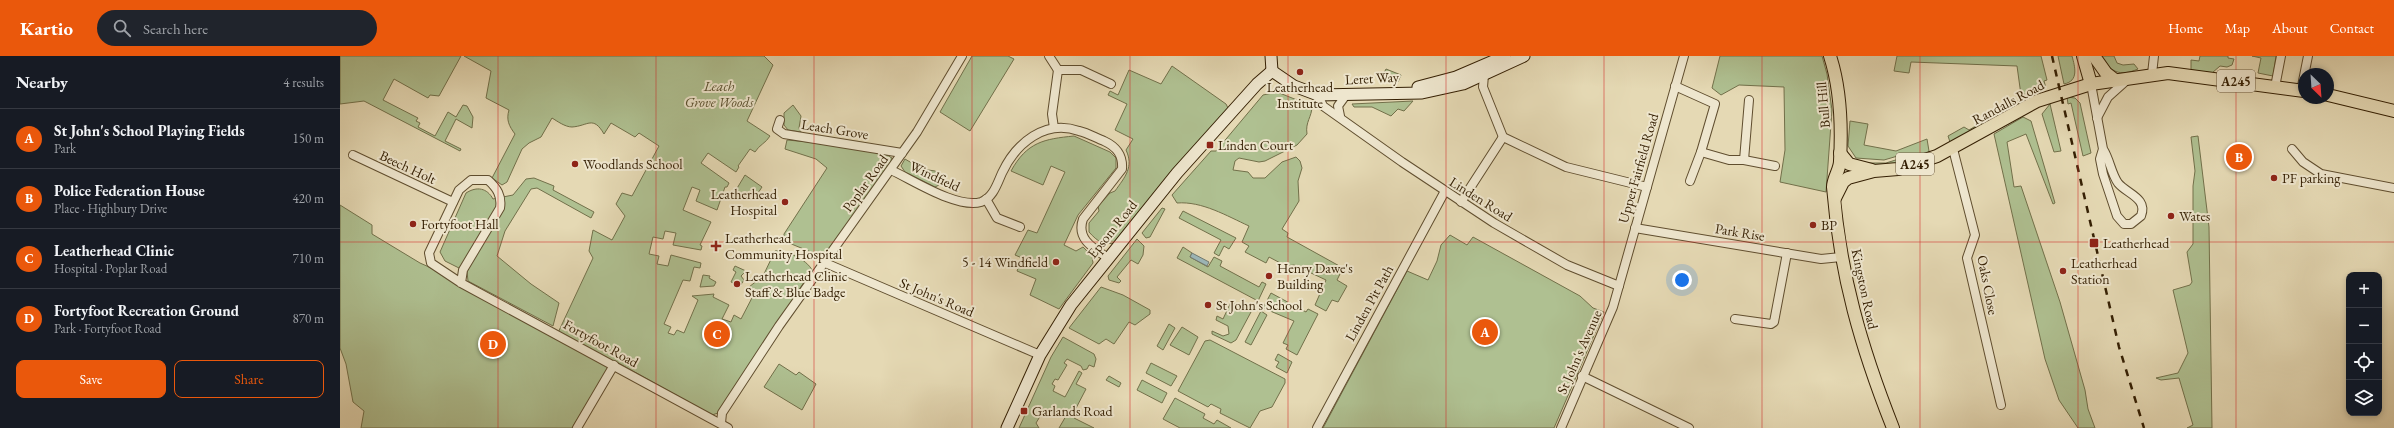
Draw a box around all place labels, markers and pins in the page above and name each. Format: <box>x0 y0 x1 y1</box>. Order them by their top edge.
marker: Leatherhead Institute <box>1295 67 1305 77</box>
place label: Leatherhead Institute <box>1267 78 1334 112</box>
place label: Linden Court <box>1218 136 1294 154</box>
marker: Linden Court <box>1205 140 1215 150</box>
pin: B <box>2226 142 2252 172</box>
place label: Woodlands School <box>583 155 683 173</box>
marker: Woodlands School <box>570 159 580 169</box>
place label: PF parking <box>2282 169 2341 187</box>
marker: PF parking <box>2269 173 2279 183</box>
place label: Leatherhead Hospital <box>711 185 778 219</box>
marker: Leatherhead Hospital <box>780 197 790 207</box>
place label: Wates <box>2179 207 2211 225</box>
marker: Wates <box>2166 211 2176 221</box>
place label: Fortyfoot Hall <box>421 215 499 233</box>
place label: BP <box>1821 216 1837 234</box>
marker: Fortyfoot Hall <box>408 219 418 229</box>
marker: BP <box>1808 220 1818 230</box>
place label: Leatherhead Community Hospital <box>725 229 843 263</box>
place label: Leatherhead <box>2103 234 2170 252</box>
marker: Leatherhead <box>2088 237 2100 249</box>
marker: Leatherhead Community Hospital <box>710 240 722 252</box>
place label: 5 - 14 Windfield <box>962 253 1049 271</box>
place label: Leatherhead Station <box>2071 254 2138 288</box>
marker: 5 - 14 Windfield <box>1051 257 1061 267</box>
place label: Henry Dawe's Building <box>1277 259 1353 293</box>
marker: Leatherhead Station <box>2058 266 2068 276</box>
place label: Leatherhead Clinic Staff & Blue Badge <box>745 267 848 301</box>
marker: Henry Dawe's Building <box>1264 271 1274 281</box>
marker: Leatherhead Clinic Staff & Blue Badge <box>732 279 742 289</box>
place label: St John's School <box>1216 296 1303 314</box>
marker: St John's School <box>1203 300 1213 310</box>
pin: A <box>1472 317 1498 347</box>
pin: C <box>704 319 730 349</box>
pin: D <box>480 329 506 359</box>
place label: Garlands Road <box>1032 402 1113 420</box>
marker: Garlands Road <box>1019 406 1029 416</box>

